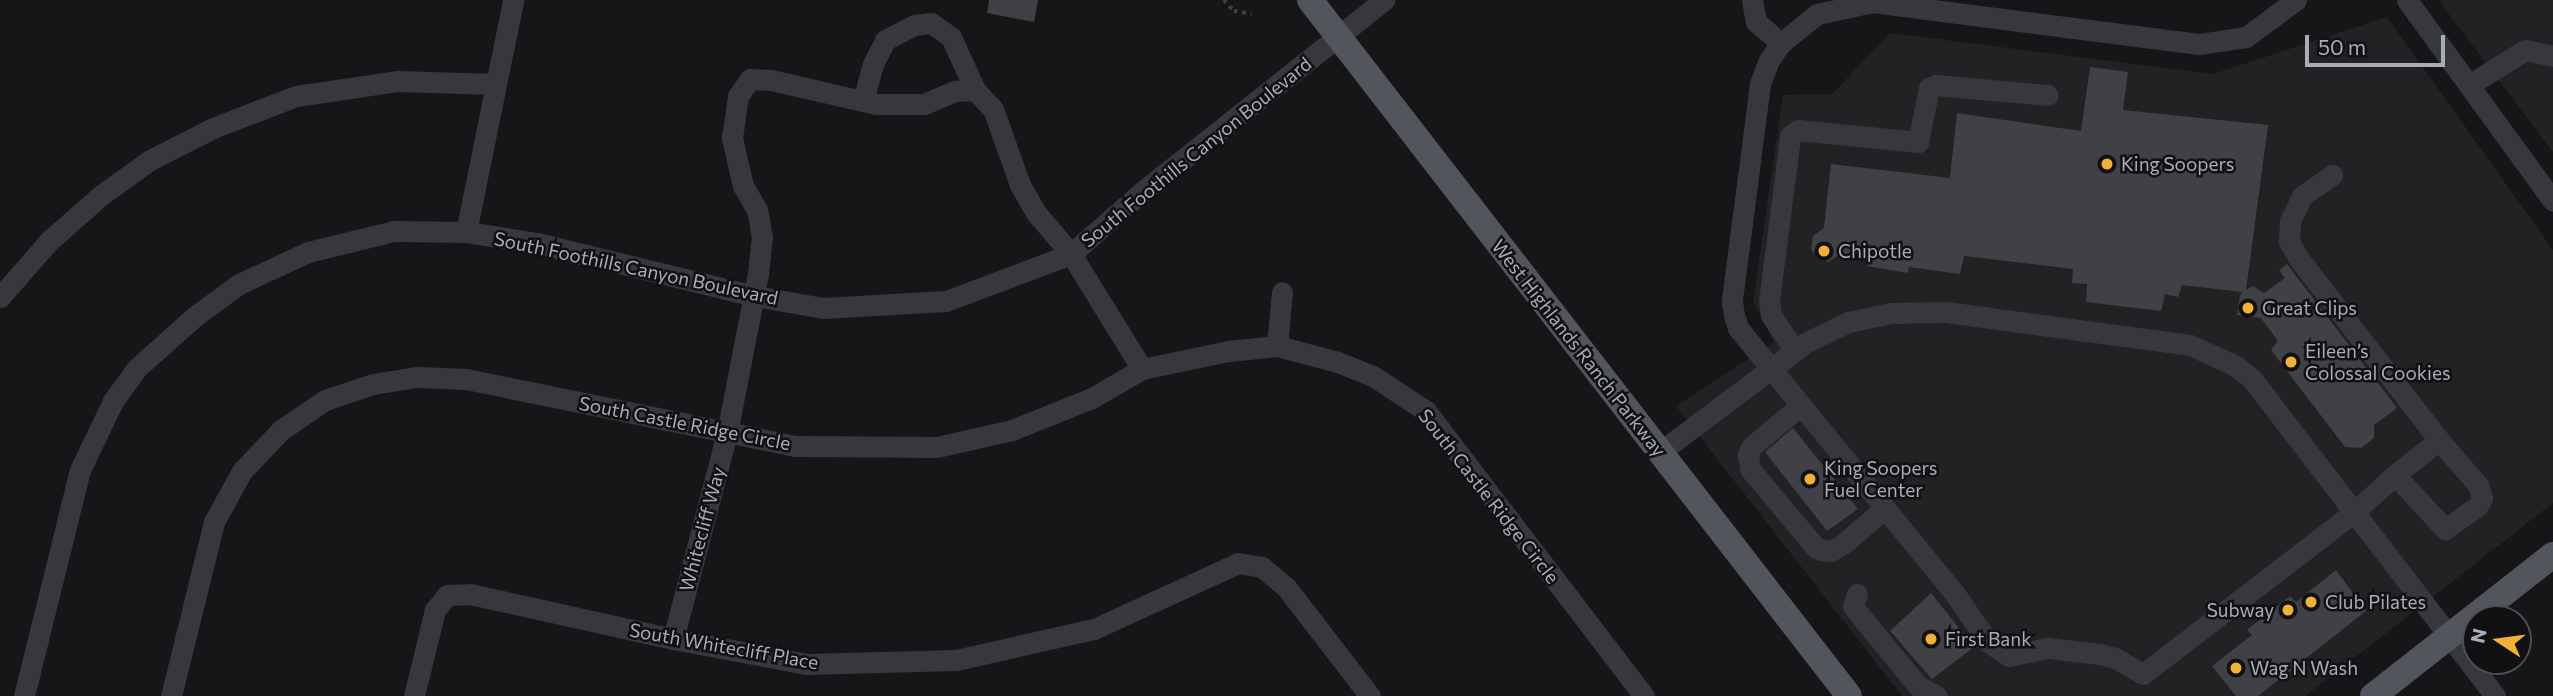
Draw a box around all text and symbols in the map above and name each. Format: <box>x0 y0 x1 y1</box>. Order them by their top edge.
scale bar <box>2308 21 2448 65</box>
text: 50 m <box>2318 34 2366 59</box>
street label: South Foothills Canyon Boulevard <box>1076 52 1316 252</box>
place label: King Soopers <box>2121 153 2234 175</box>
marker: King Soopers <box>2099 156 2115 172</box>
street label: South Foothills Canyon Boulevard <box>492 227 780 309</box>
street label: West Highlands Ranch Parkway <box>1487 235 1671 461</box>
place label: Chipotle <box>1838 240 1912 262</box>
marker: Chipotle <box>1816 243 1832 259</box>
place label: Great Clips <box>2262 297 2357 319</box>
marker: Great Clips <box>2240 300 2256 316</box>
place label: Eileen’s Colossal Cookies <box>2305 340 2451 384</box>
marker: Eileen’s Colossal Cookies <box>2283 354 2299 370</box>
street label: South Castle Ridge Circle <box>577 391 793 455</box>
street label: South Castle Ridge Circle <box>1414 404 1564 588</box>
place label: King Soopers Fuel Center <box>1824 457 1937 501</box>
street label: Whitecliff Way <box>674 464 730 594</box>
marker: King Soopers Fuel Center <box>1802 471 1818 487</box>
place label: Club Pilates <box>2325 591 2426 613</box>
marker: Club Pilates <box>2303 594 2319 610</box>
place label: Subway <box>2207 599 2274 621</box>
marker: Subway <box>2280 602 2296 618</box>
north arrow <box>2462 605 2532 675</box>
street label: South Whitecliff Place <box>628 618 820 674</box>
text: N <box>2465 626 2491 645</box>
place label: First Bank <box>1945 628 2031 650</box>
marker: First Bank <box>1923 631 1939 647</box>
place label: Wag N Wash <box>2250 657 2358 679</box>
marker: Wag N Wash <box>2228 660 2244 676</box>

